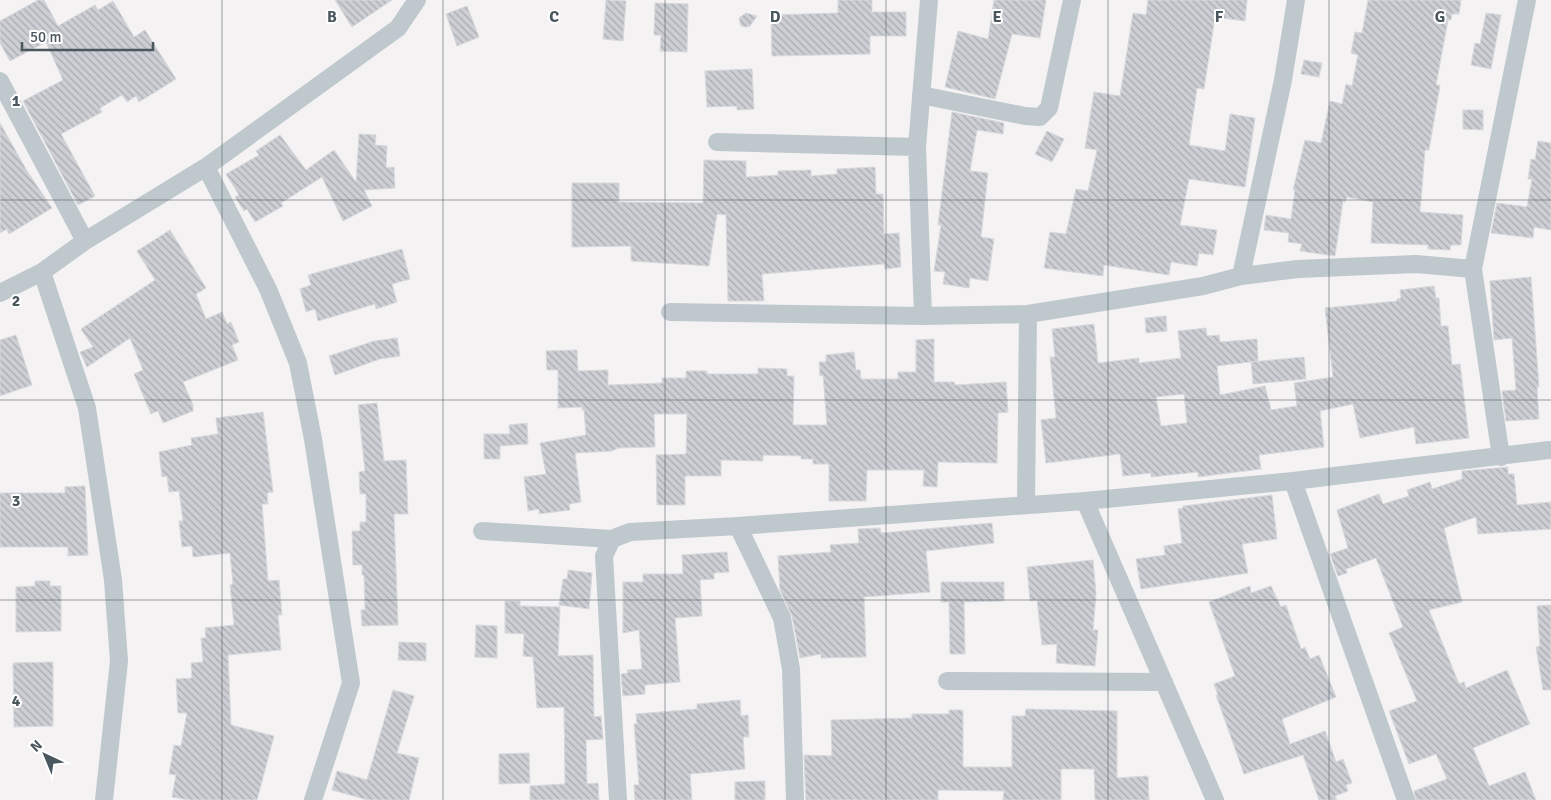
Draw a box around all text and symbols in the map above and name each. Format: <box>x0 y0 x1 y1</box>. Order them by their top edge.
text: B <box>327 7 337 27</box>
text: C <box>549 7 559 27</box>
text: D <box>770 7 781 27</box>
text: E <box>992 7 1002 27</box>
text: F <box>1215 7 1224 27</box>
text: G <box>1435 7 1445 27</box>
scale bar <box>22 20 154 52</box>
text: 50 m <box>30 28 61 46</box>
text: 1 <box>12 91 21 111</box>
text: 2 <box>12 291 20 311</box>
text: 3 <box>12 491 20 511</box>
text: 4 <box>12 691 21 711</box>
north arrow <box>20 730 70 780</box>
text: N <box>27 737 46 756</box>

